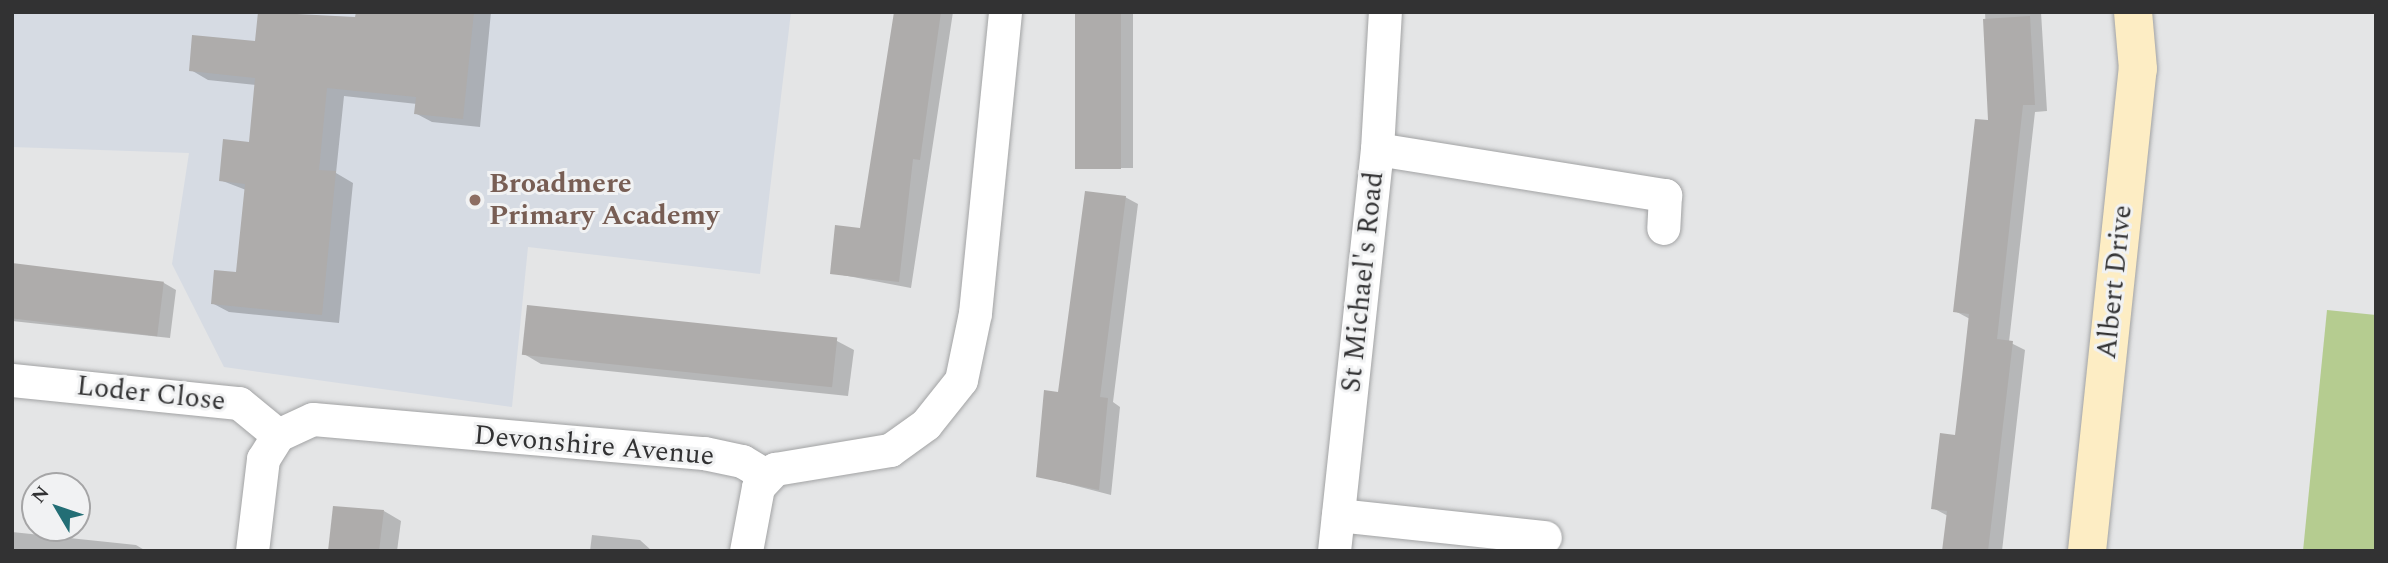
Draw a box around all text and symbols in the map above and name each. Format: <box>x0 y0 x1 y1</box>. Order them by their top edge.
place label: Broadmere Primary Academy <box>489 167 719 233</box>
street label: St Michael's Road <box>1335 170 1391 394</box>
marker: Broadmere Primary Academy <box>467 192 483 208</box>
street label: Albert Drive <box>2090 203 2140 361</box>
street label: Loder Close <box>75 369 227 419</box>
street label: Devonshire Avenue <box>472 419 716 473</box>
north arrow <box>21 472 91 542</box>
text: N <box>25 480 57 510</box>

